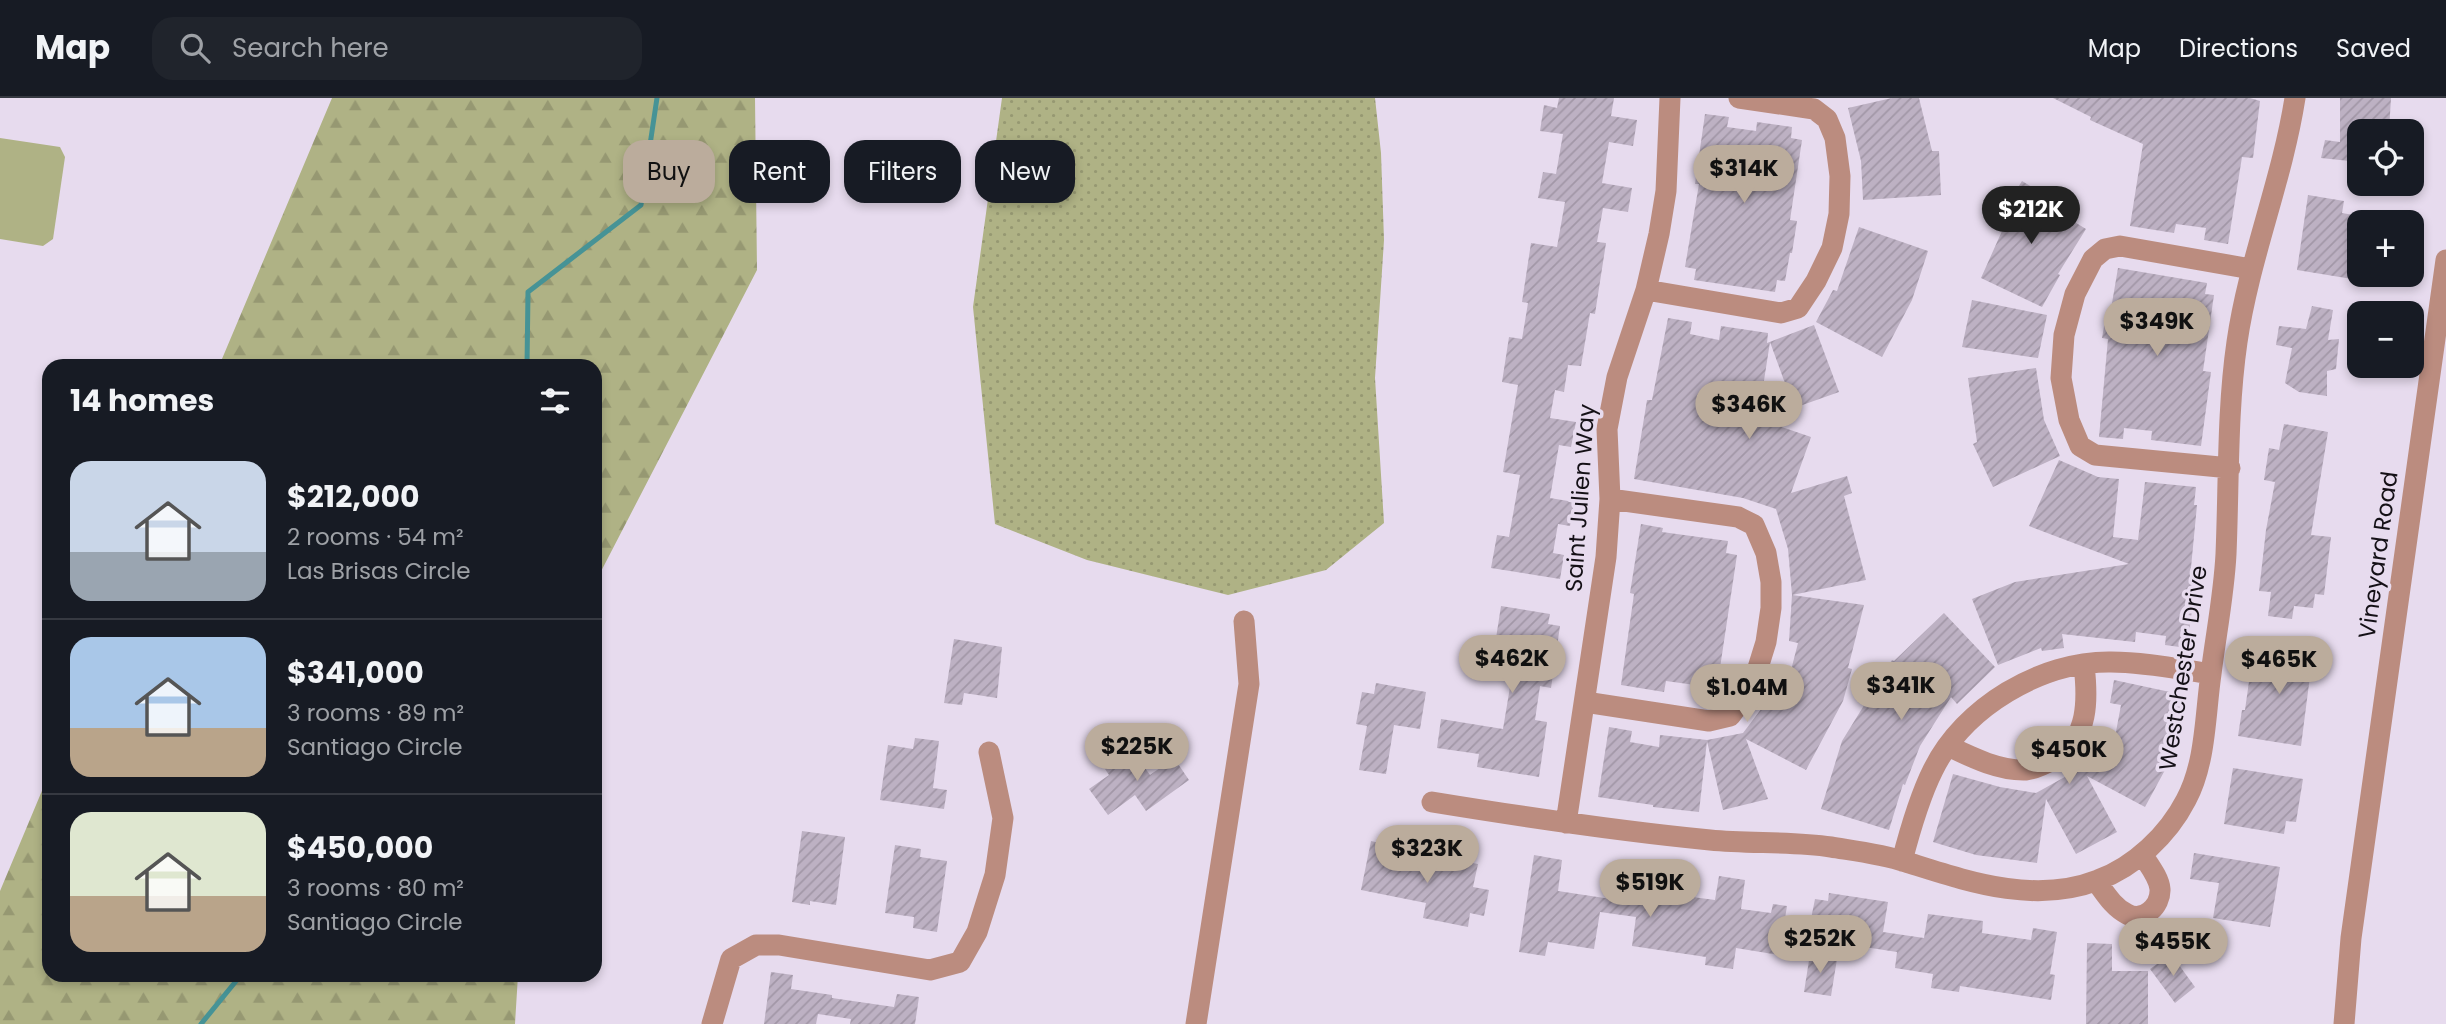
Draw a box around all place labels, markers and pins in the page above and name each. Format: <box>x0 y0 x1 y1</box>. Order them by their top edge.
pin: $314K <box>1695 146 1793 205</box>
pin: $212K <box>1982 186 2080 246</box>
pin: $349K <box>2108 299 2206 358</box>
pin: $346K <box>1700 382 1798 441</box>
pin: $462K <box>1463 636 1561 695</box>
pin: $465K <box>2230 636 2328 696</box>
pin: $341K <box>1852 662 1950 722</box>
pin: $1.04M <box>1690 664 1804 724</box>
pin: $225K <box>1088 724 1186 783</box>
pin: $450K <box>2020 726 2118 786</box>
pin: $323K <box>1378 826 1476 885</box>
pin: $519K <box>1601 860 1699 919</box>
pin: $252K <box>1771 916 1869 975</box>
pin: $455K <box>2124 918 2222 978</box>

